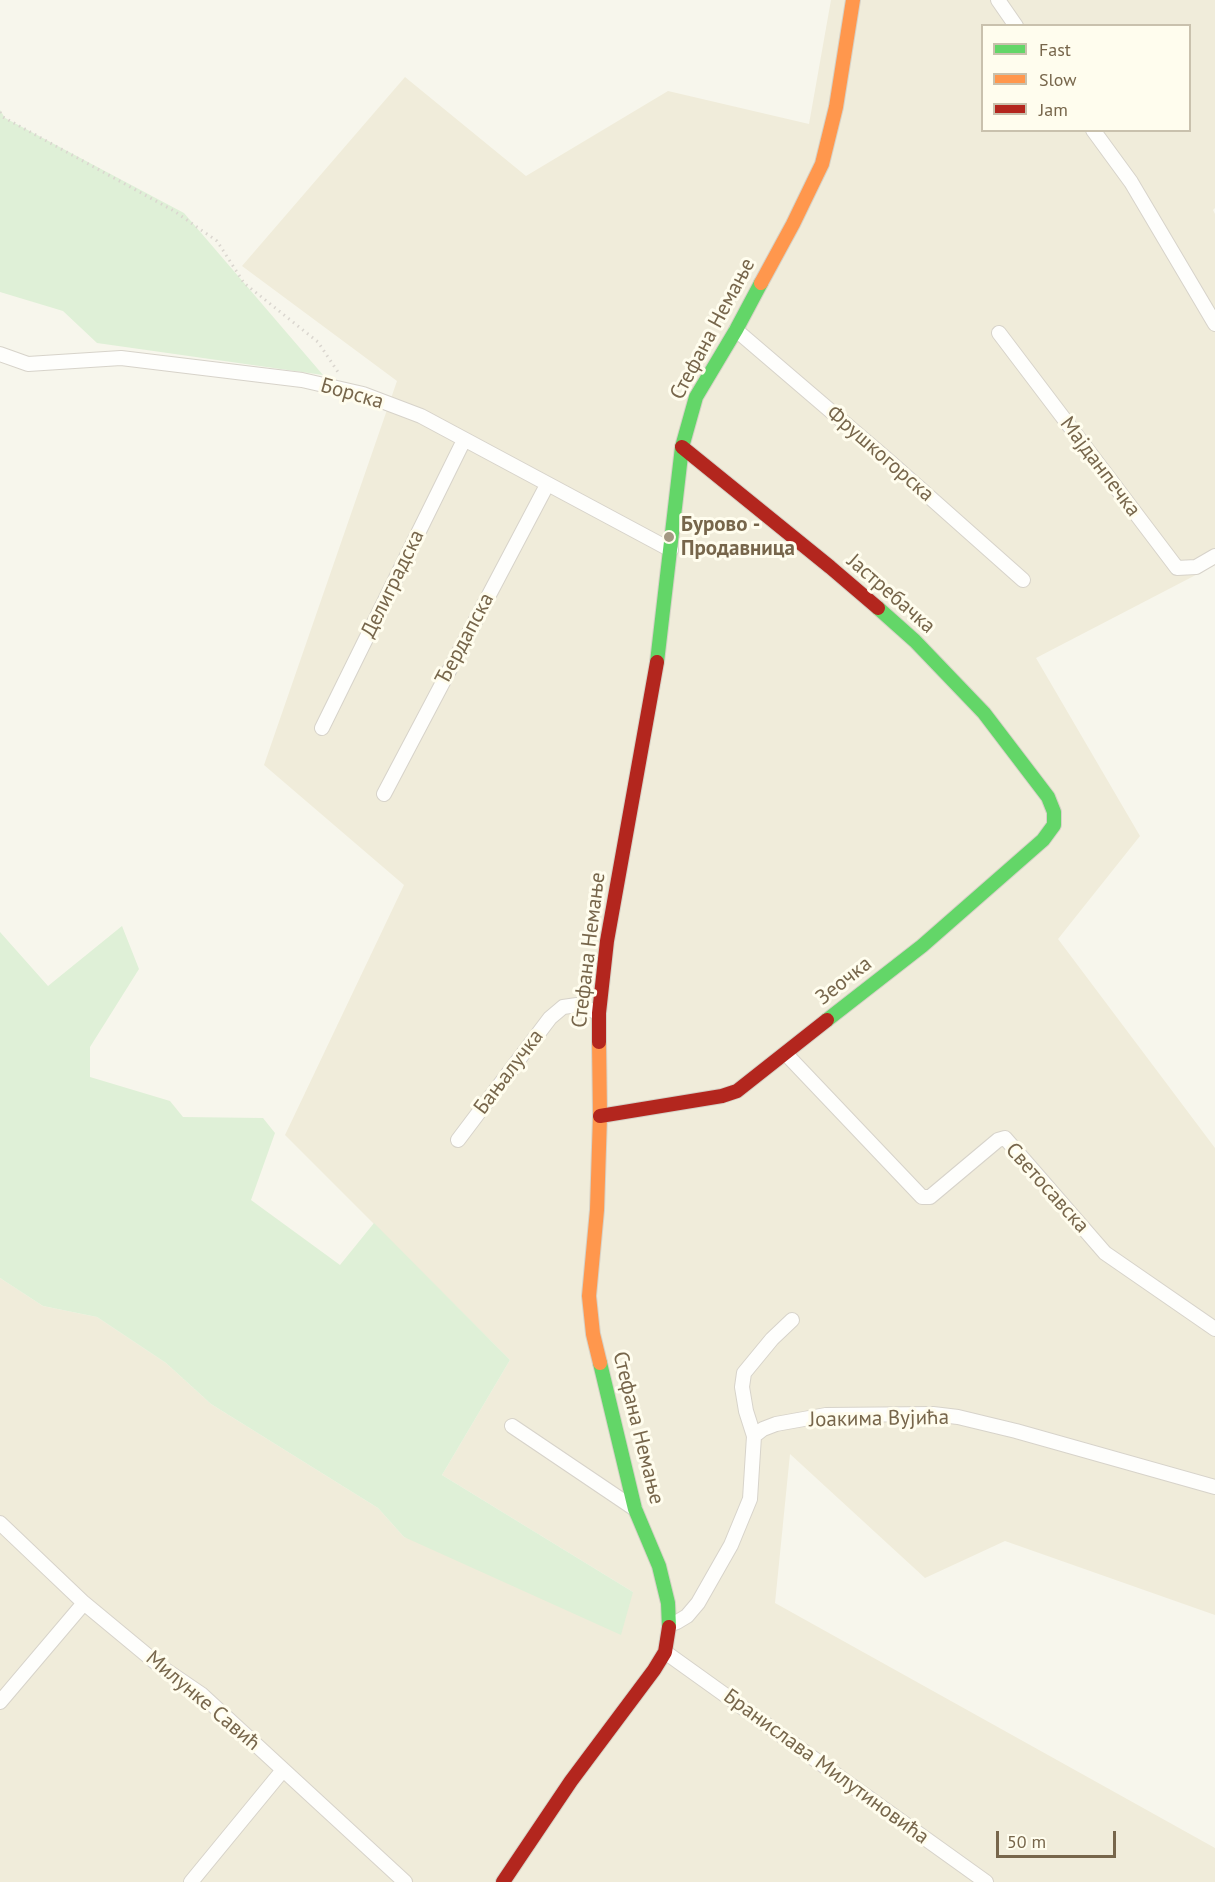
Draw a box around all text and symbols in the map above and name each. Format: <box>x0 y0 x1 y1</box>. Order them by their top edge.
legend <box>981 24 1191 132</box>
text: Fast <box>1039 38 1071 61</box>
text: Slow <box>1039 68 1077 91</box>
text: Jam <box>1039 98 1068 121</box>
street label: Стефана Немање <box>665 254 761 404</box>
street label: Борска <box>318 373 386 415</box>
street label: Фрушкогорска <box>821 401 939 507</box>
street label: Мајданпечка <box>1054 412 1146 522</box>
place label: Бурово - Продавница <box>681 512 795 562</box>
street label: Делиградска <box>356 526 430 642</box>
marker: Бурово - Продавница <box>662 530 676 544</box>
street label: Јастребачка <box>842 549 940 639</box>
street label: Ђердапска <box>430 589 500 689</box>
street label: Стефана Немање <box>567 871 611 1029</box>
street label: Зеочка <box>811 951 877 1011</box>
street label: Бањалучка <box>469 1025 549 1119</box>
street label: Светосавска <box>1000 1138 1094 1238</box>
street label: Стефана Немање <box>607 1349 669 1507</box>
street label: Јоакима Вујића <box>809 1405 949 1433</box>
street label: Милунке Савић <box>141 1646 265 1756</box>
street label: Бранислава Милутиновића <box>718 1684 934 1850</box>
scale bar <box>999 1819 1119 1857</box>
text: 50 m <box>1007 1830 1046 1853</box>

